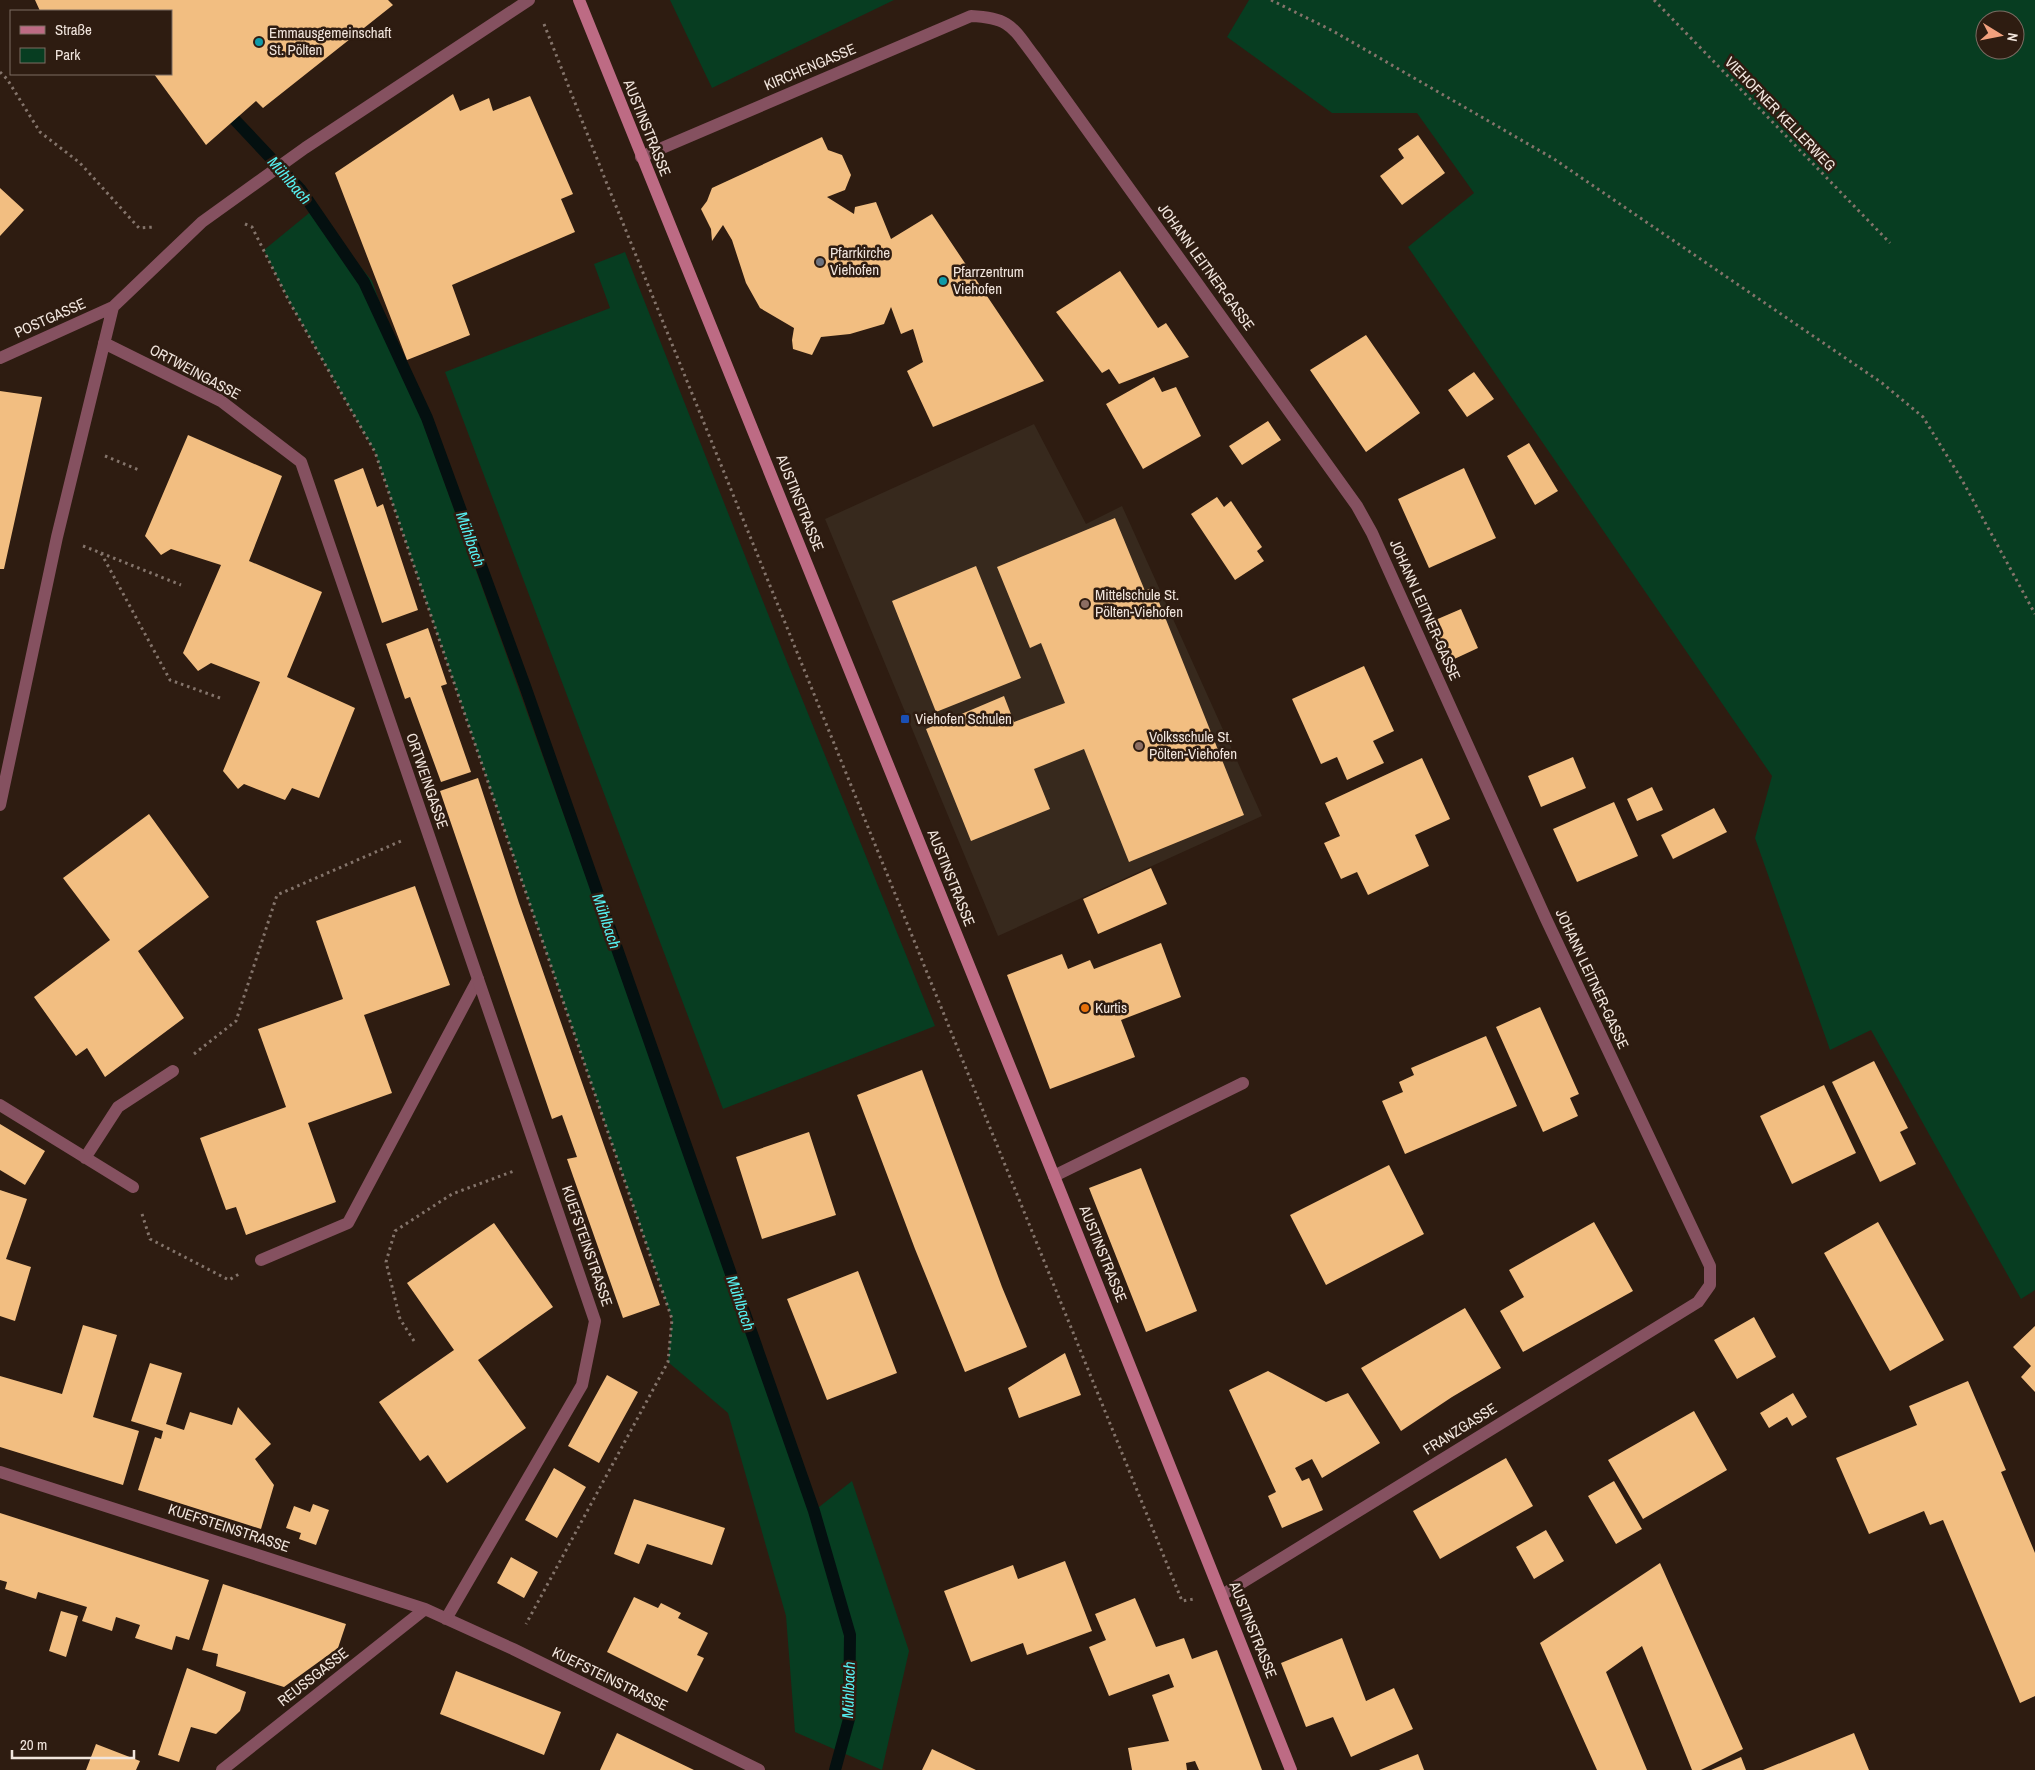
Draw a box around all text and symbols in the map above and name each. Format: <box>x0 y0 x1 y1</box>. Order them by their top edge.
legend <box>10 10 172 75</box>
north arrow <box>1975 10 2025 60</box>
text: Straße <box>55 19 92 40</box>
place label: Emmausgemeinschaft St. Pölten <box>269 22 392 60</box>
text: N <box>2003 32 2022 43</box>
marker: Emmausgemeinschaft St. Pölten <box>253 36 265 48</box>
street label: KIRCHENGASSE <box>761 38 859 95</box>
text: Park <box>55 44 81 65</box>
street label: VIEHOFNER KELLERWEG <box>1720 52 1841 175</box>
street label: AUSTINSTRASSE <box>618 75 676 179</box>
water label: Mühlbach <box>263 151 317 209</box>
street label: JOHANN LEITNER-GASSE <box>1153 199 1260 335</box>
place label: Pfarrkirche Viehofen <box>830 242 890 280</box>
marker: Pfarrkirche Viehofen <box>814 256 826 268</box>
place label: Pfarrzentrum Viehofen <box>953 261 1024 299</box>
marker: Pfarrzentrum Viehofen <box>937 275 949 287</box>
street label: POSTGASSE <box>11 293 89 343</box>
street label: ORTWEINGASSE <box>146 339 244 404</box>
street label: AUSTINSTRASSE <box>771 450 829 554</box>
water label: Mühlbach <box>451 509 491 569</box>
street label: JOHANN LEITNER-GASSE <box>1385 536 1466 684</box>
place label: Mittelschule St. Pölten-Viehofen <box>1095 584 1183 622</box>
marker: Mittelschule St. Pölten-Viehofen <box>1079 598 1091 610</box>
place label: Viehofen Schulen <box>915 708 1012 729</box>
marker: Viehofen Schulen <box>899 713 911 725</box>
place label: Volksschule St. Pölten-Viehofen <box>1149 726 1237 764</box>
street label: ORTWEINGASSE <box>401 730 454 832</box>
marker: Volksschule St. Pölten-Viehofen <box>1133 740 1145 752</box>
street label: AUSTINSTRASSE <box>922 825 980 929</box>
water label: Mühlbach <box>587 891 627 951</box>
street label: JOHANN LEITNER-GASSE <box>1551 905 1634 1052</box>
place label: Kurtis <box>1095 997 1127 1018</box>
marker: Kurtis <box>1079 1002 1091 1014</box>
street label: KUEFSTEINSTRASSE <box>557 1183 618 1309</box>
street label: AUSTINSTRASSE <box>1074 1201 1132 1305</box>
water label: Mühlbach <box>721 1273 761 1333</box>
street label: FRANZGASSE <box>1419 1398 1501 1460</box>
street label: KUEFSTEINSTRASSE <box>166 1498 293 1557</box>
street label: AUSTINSTRASSE <box>1224 1577 1282 1681</box>
street label: KUEFSTEINSTRASSE <box>549 1641 672 1716</box>
street label: REUSSGASSE <box>273 1642 353 1711</box>
water label: Mühlbach <box>836 1661 860 1719</box>
scale bar <box>12 1728 135 1760</box>
text: 20 m <box>20 1734 47 1755</box>

